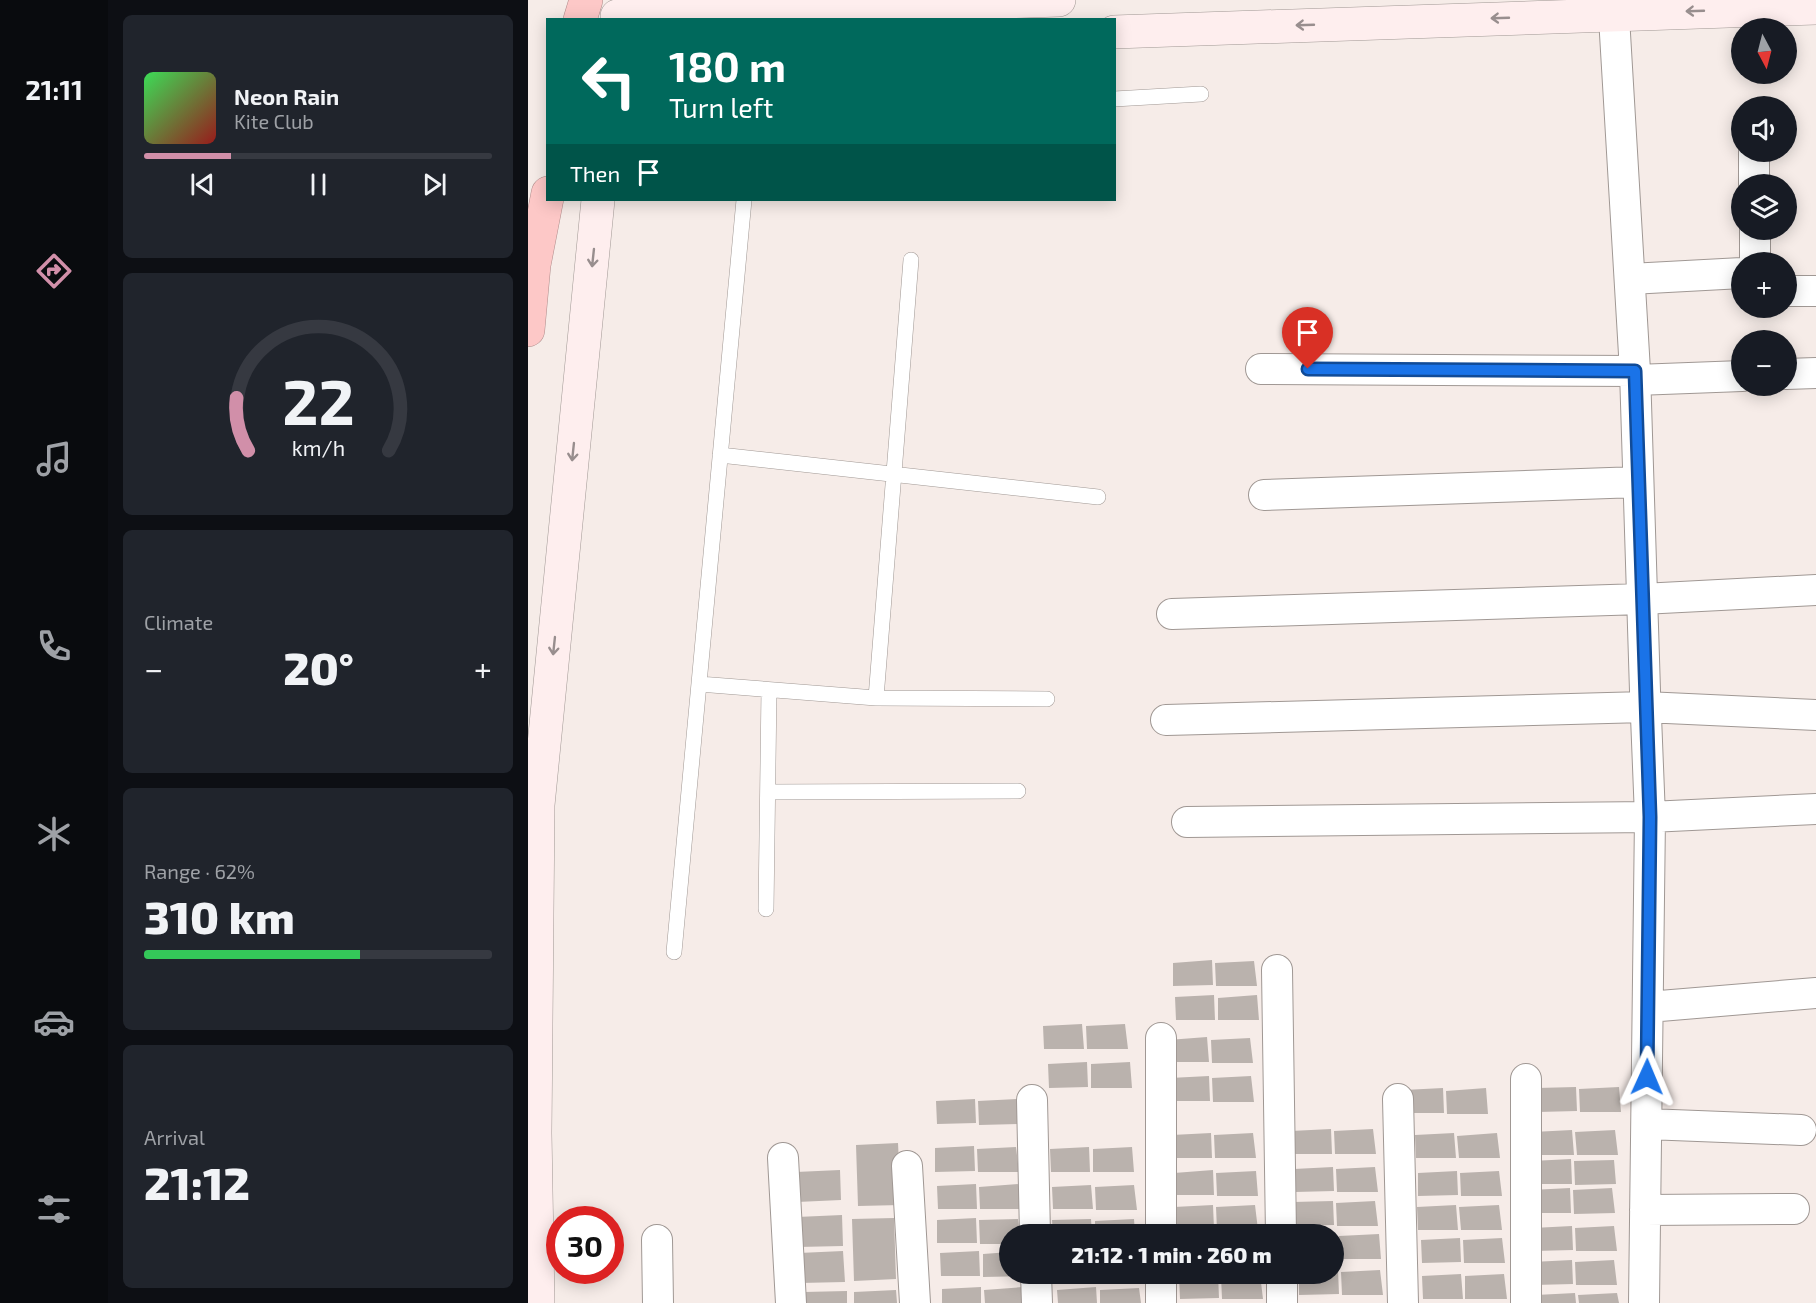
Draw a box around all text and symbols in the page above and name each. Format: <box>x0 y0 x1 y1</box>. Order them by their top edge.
one-way arrow <box>1685 6 1705 17</box>
one-way arrow <box>1490 12 1510 23</box>
north arrow <box>1731 18 1797 84</box>
map controls <box>1731 18 1797 396</box>
one-way arrow <box>1295 19 1315 31</box>
text: 180 m <box>669 40 786 90</box>
icon: left <box>570 42 648 120</box>
text: 21:11 <box>25 73 83 105</box>
text: Neon Rain <box>234 83 339 109</box>
text: Turn left <box>669 91 773 123</box>
button: sound <box>1731 96 1797 162</box>
text: Kite Club <box>234 109 314 133</box>
icon: arrive <box>632 156 665 189</box>
text: Then <box>570 160 620 186</box>
icon: previous <box>186 168 219 201</box>
icon: pause <box>302 168 335 201</box>
icon: next <box>418 168 451 201</box>
button: layers <box>1731 174 1797 240</box>
one-way arrow <box>587 247 598 267</box>
icon: directions <box>33 250 75 292</box>
button: + <box>1731 252 1797 318</box>
pin <box>1282 307 1333 369</box>
icon: arrive <box>1291 316 1324 349</box>
button: − <box>1731 330 1797 396</box>
text: 22 <box>282 363 354 438</box>
text: km/h <box>291 435 345 460</box>
icon: music <box>33 438 75 480</box>
one-way arrow <box>567 441 578 461</box>
text: Climate <box>144 610 213 634</box>
icon: phone <box>33 625 75 667</box>
one-way arrow <box>548 635 559 655</box>
text: 20° <box>283 640 354 694</box>
text: − <box>144 648 163 688</box>
text: + <box>474 648 492 688</box>
icon: climate <box>33 813 75 855</box>
text: Range · 62% <box>144 859 255 883</box>
text: 310 km <box>144 889 295 943</box>
icon: car <box>33 1001 75 1043</box>
position arrow <box>1615 1045 1679 1109</box>
text: Arrival <box>144 1125 205 1149</box>
text: 21:12 <box>144 1155 250 1209</box>
icon: filters <box>33 1188 75 1230</box>
speed limit sign: 30 <box>546 1206 624 1284</box>
text: 21:12 · 1 min · 260 m <box>1071 1241 1272 1267</box>

